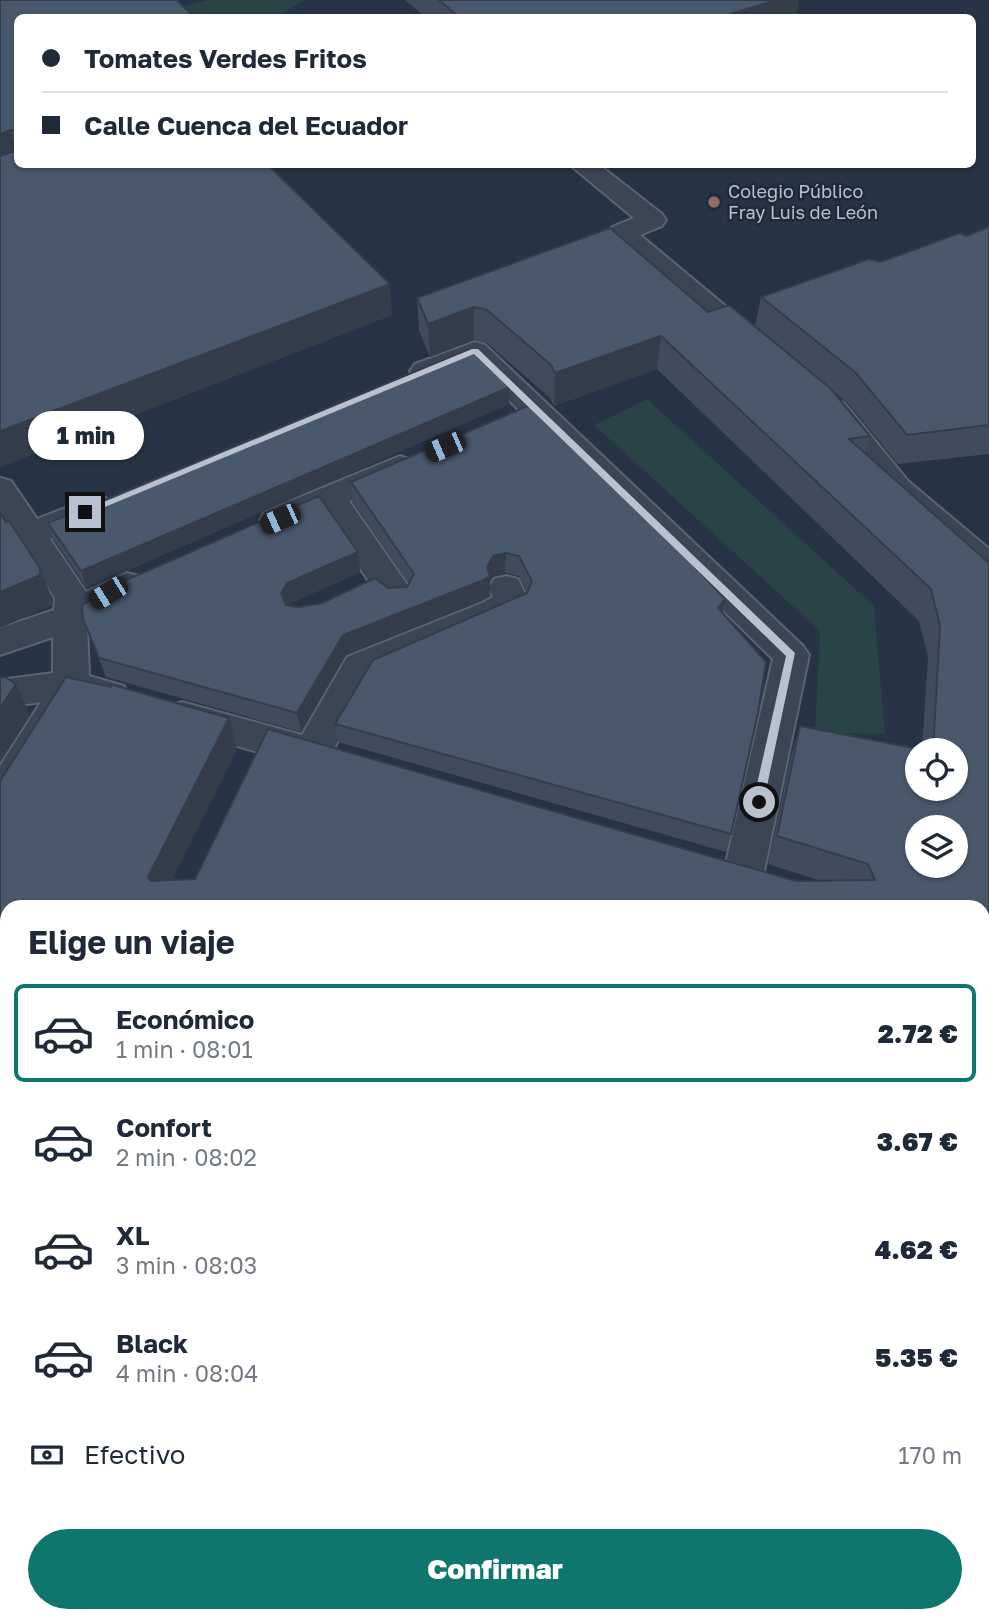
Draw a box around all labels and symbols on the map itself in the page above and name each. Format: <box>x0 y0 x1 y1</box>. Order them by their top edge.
place label: Colegio Público Fray Luis de León <box>728 180 878 223</box>
marker: Colegio Público Fray Luis de León <box>706 194 722 210</box>
callout: 1 min <box>27 410 143 460</box>
car <box>422 429 469 465</box>
route end <box>69 496 101 528</box>
car <box>257 501 304 537</box>
car <box>85 573 132 613</box>
route start <box>743 786 775 818</box>

